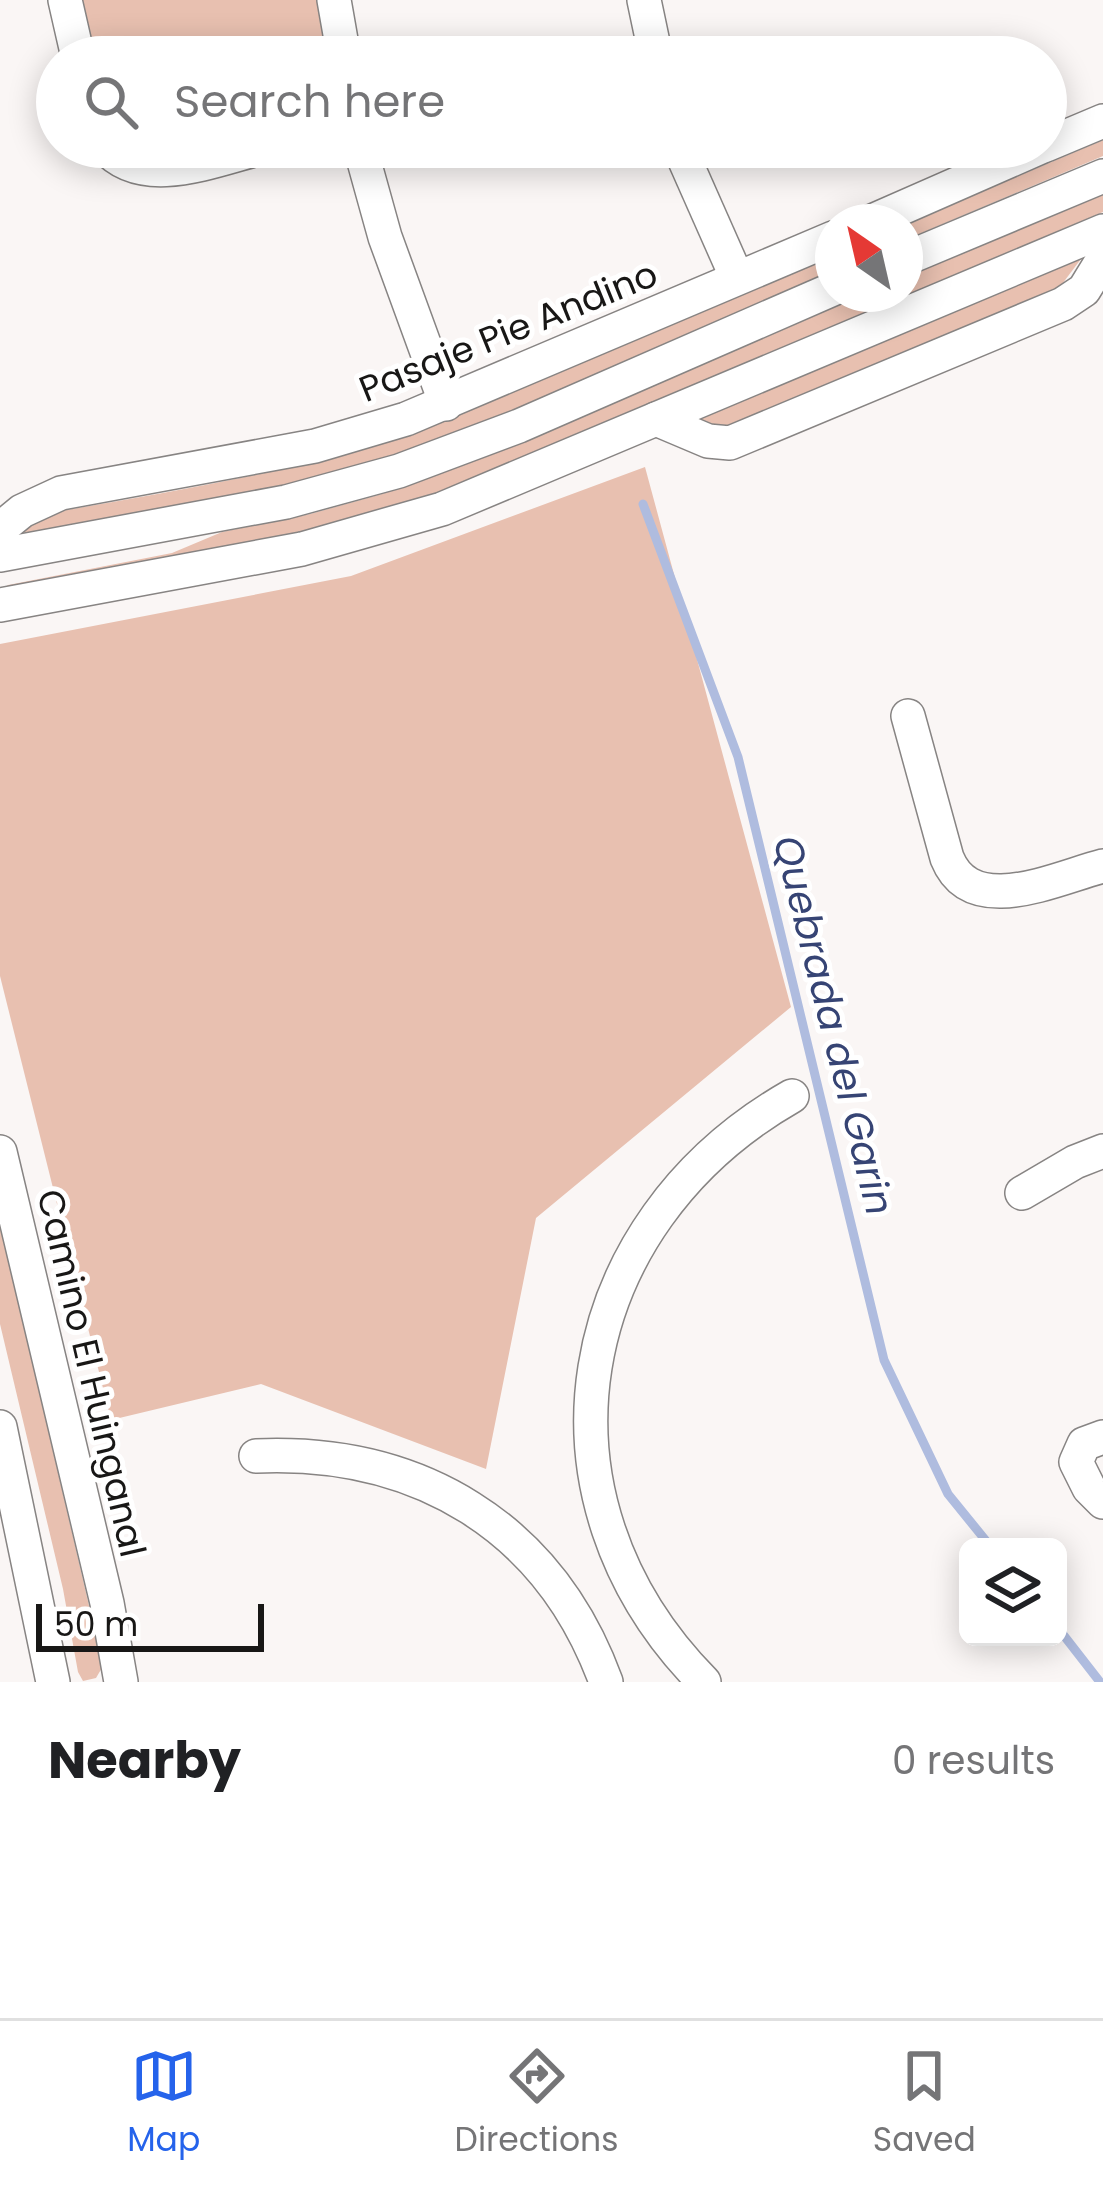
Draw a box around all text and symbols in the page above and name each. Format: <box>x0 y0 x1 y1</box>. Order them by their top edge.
search box <box>36 36 1067 168</box>
icon: search <box>78 69 144 135</box>
text: Search here <box>174 70 445 133</box>
north arrow <box>815 204 923 312</box>
street label: Pasaje Pie Andino <box>351 248 665 415</box>
water label: Quebrada del Garin <box>760 830 907 1221</box>
street label: Camino El Huinganal <box>24 1184 159 1562</box>
map controls <box>959 1538 1067 1646</box>
button: layers <box>959 1538 1067 1646</box>
scale bar <box>36 1598 264 1651</box>
text: 50 m <box>54 1601 138 1648</box>
text: Nearby <box>48 1724 241 1796</box>
text: 0 results <box>892 1733 1055 1788</box>
tab: Map <box>127 2043 200 2165</box>
tab: Directions <box>455 2043 618 2165</box>
tab: Saved <box>873 2043 976 2165</box>

